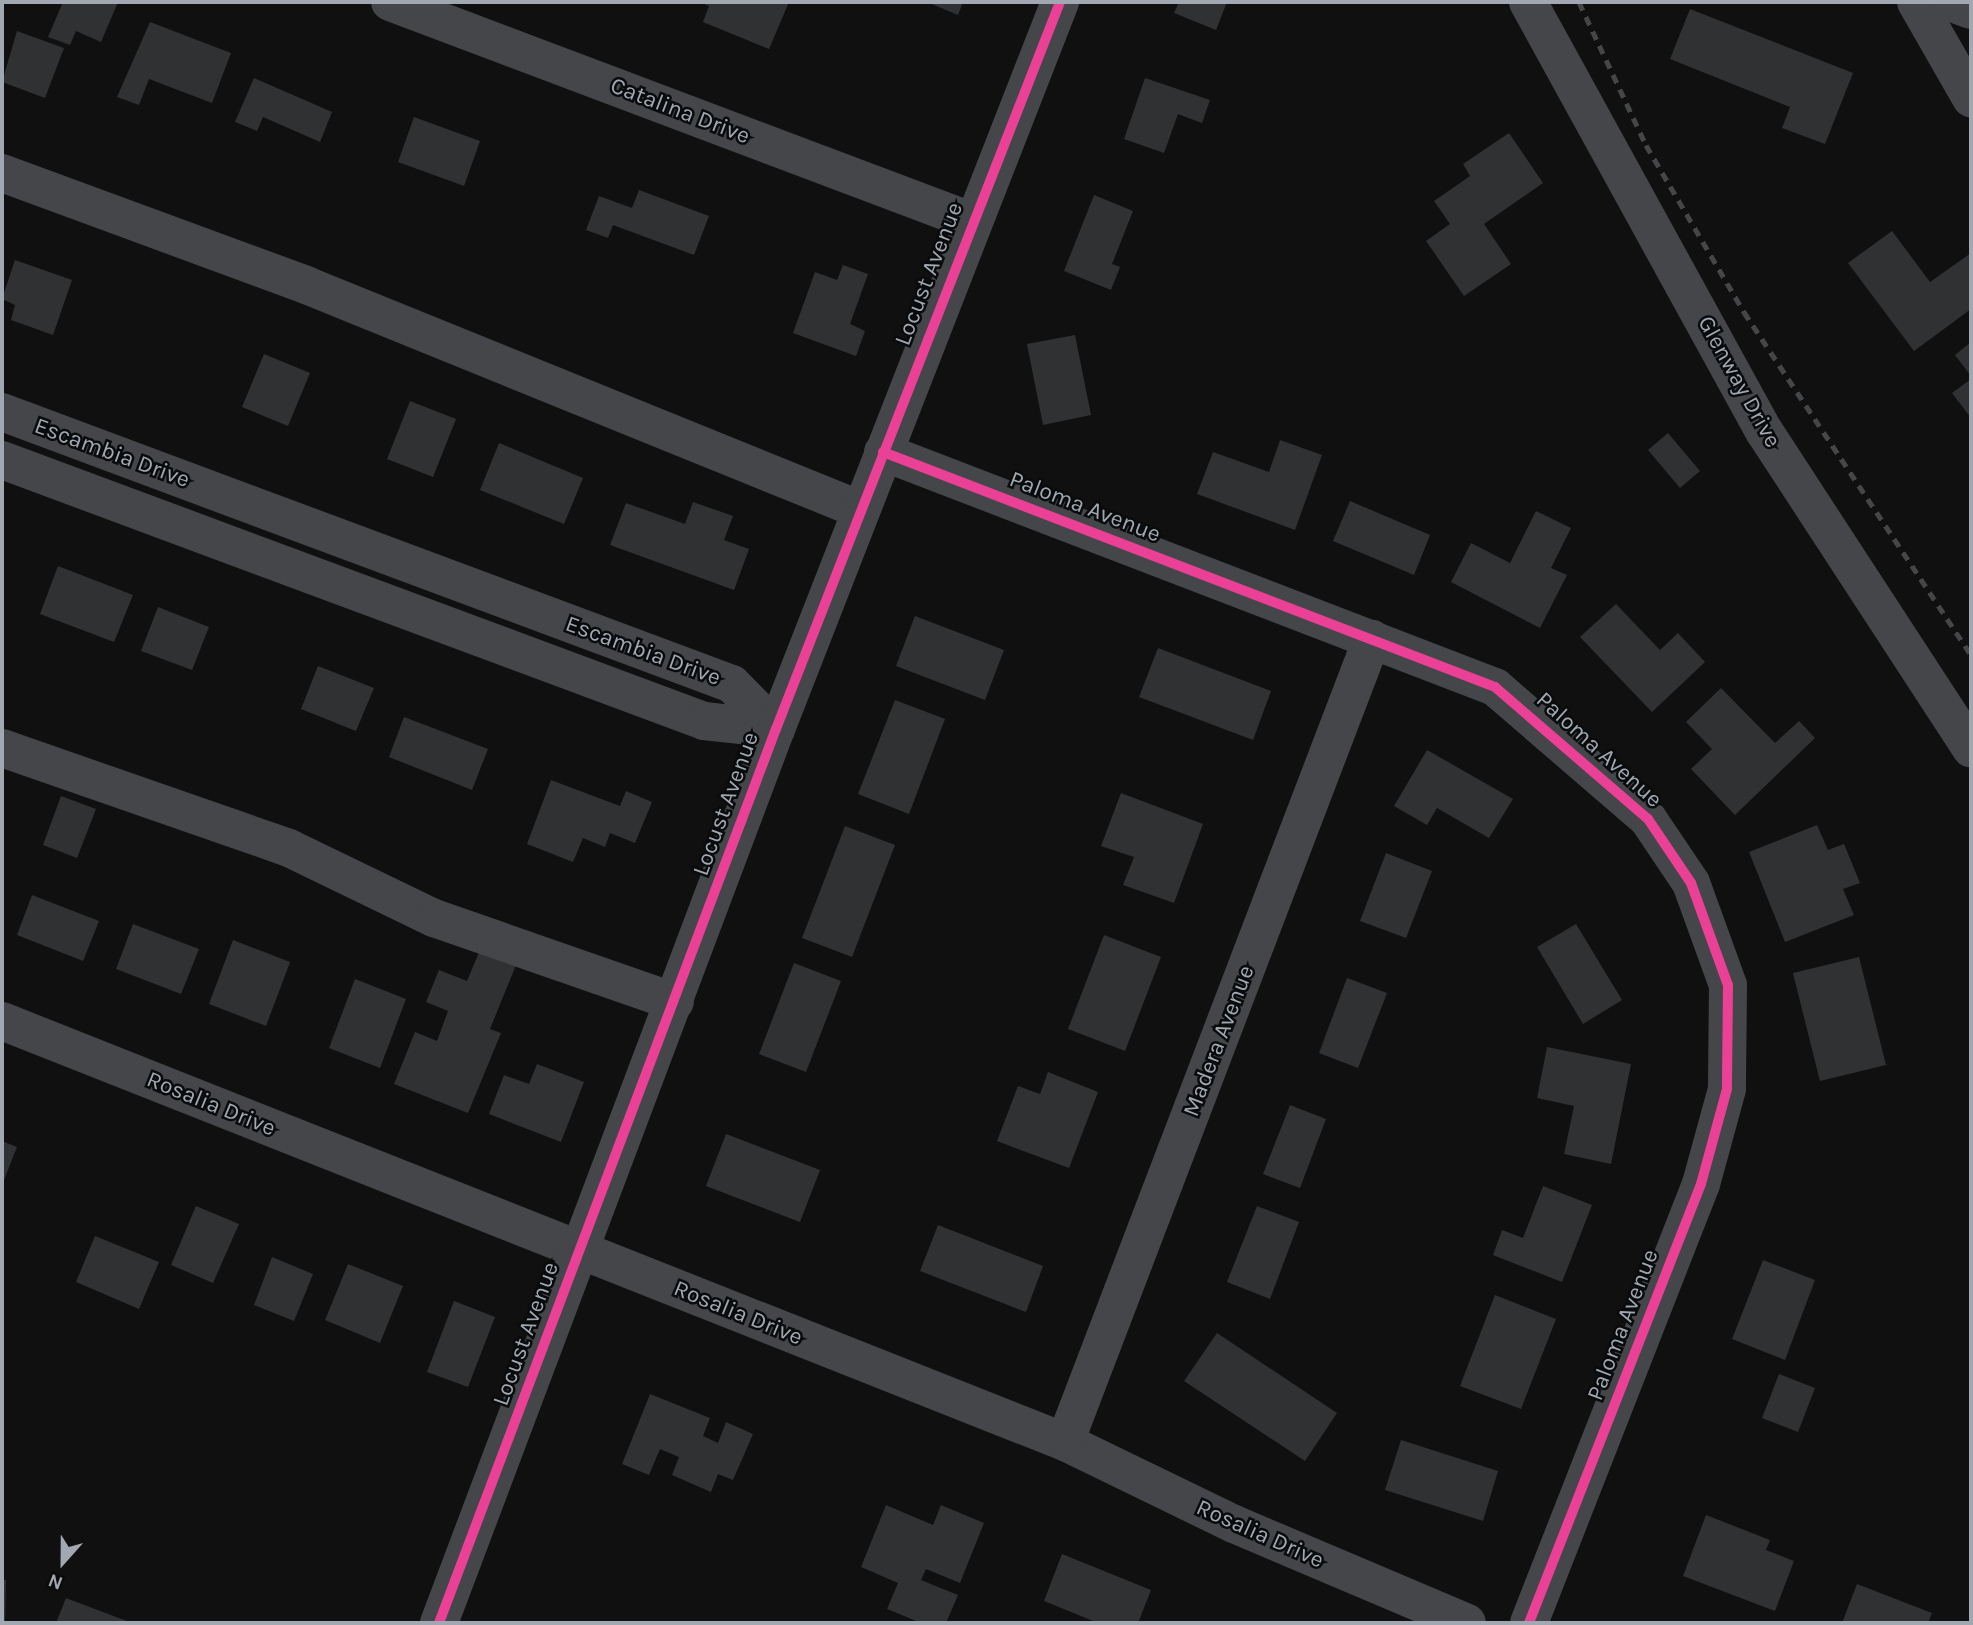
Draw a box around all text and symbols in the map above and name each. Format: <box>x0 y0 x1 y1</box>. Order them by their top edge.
street label: Catalina Drive <box>606 72 754 150</box>
street label: Locust Avenue <box>889 199 969 349</box>
street label: Glenway Drive <box>1692 311 1786 453</box>
street label: Escambia Drive <box>31 412 193 494</box>
street label: Paloma Avenue <box>1005 465 1165 549</box>
street label: Escambia Drive <box>562 610 724 692</box>
street label: Paloma Avenue <box>1530 686 1668 814</box>
street label: Locust Avenue <box>687 728 765 880</box>
street label: Madera Avenue <box>1177 962 1261 1120</box>
street label: Rosalia Drive <box>143 1066 279 1142</box>
street label: Paloma Avenue <box>1581 1245 1665 1405</box>
street label: Locust Avenue <box>487 1258 565 1410</box>
street label: Rosalia Drive <box>670 1275 806 1351</box>
street label: Rosalia Drive <box>1192 1494 1328 1574</box>
north arrow <box>28 1527 98 1597</box>
text: N <box>45 1569 66 1594</box>

